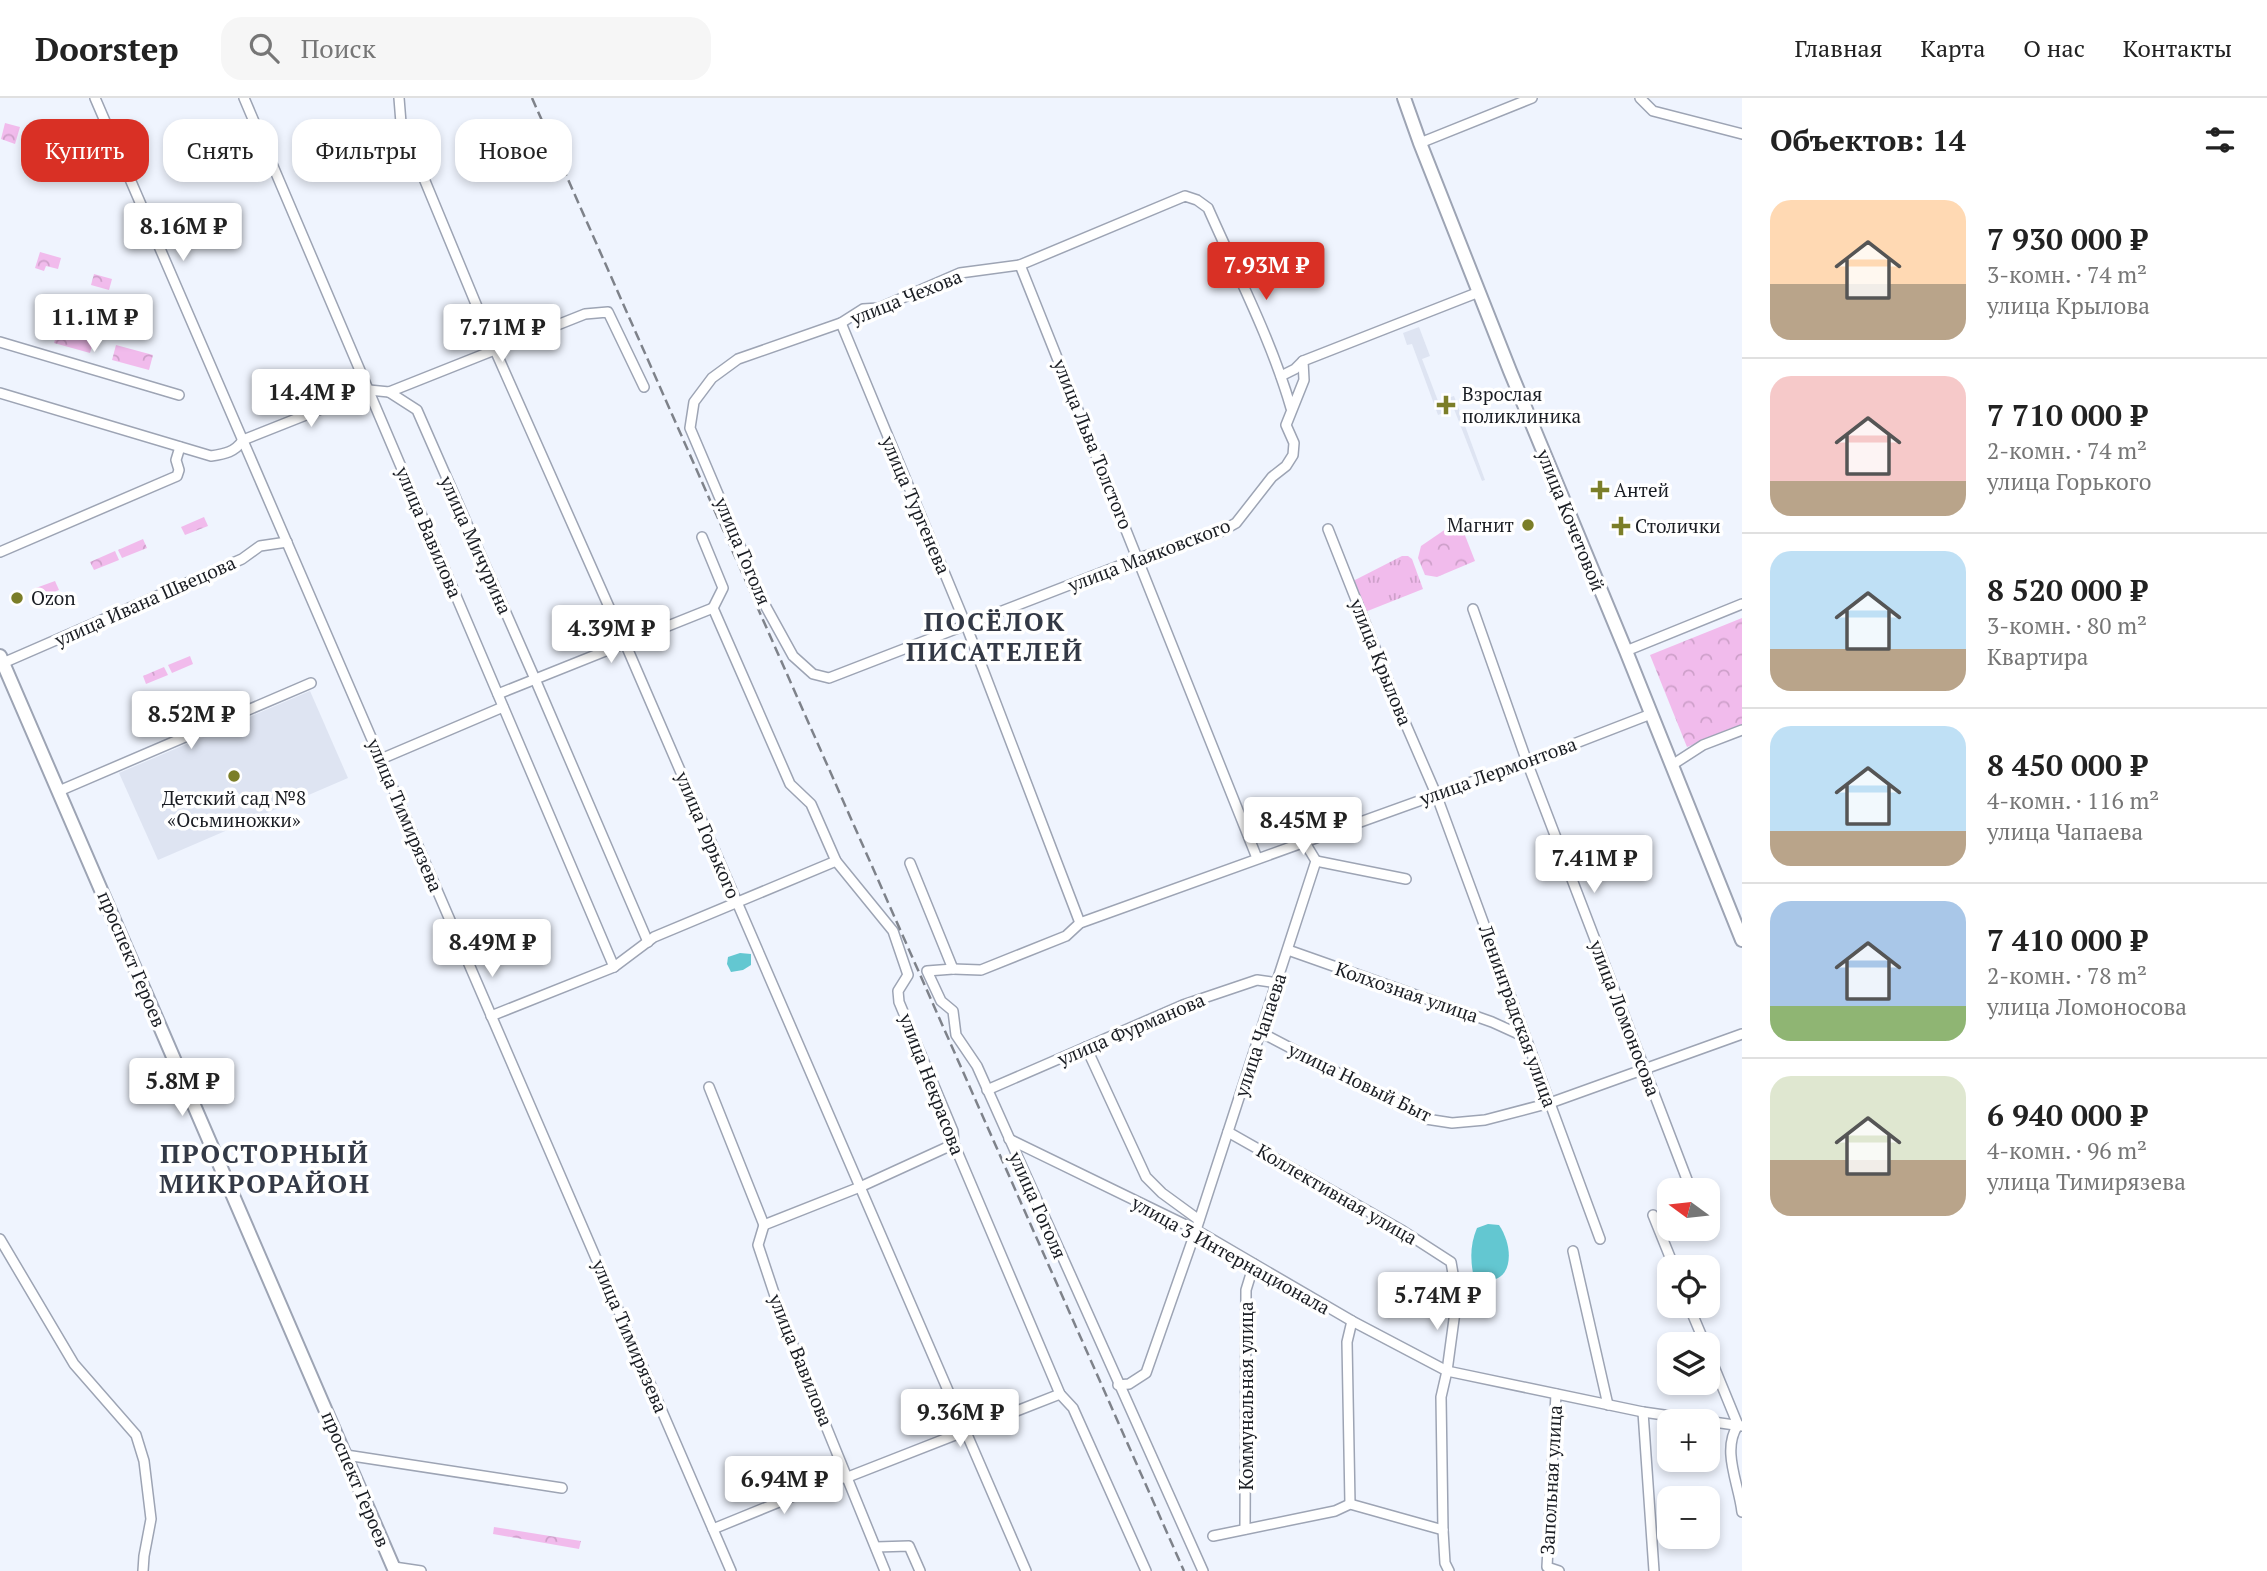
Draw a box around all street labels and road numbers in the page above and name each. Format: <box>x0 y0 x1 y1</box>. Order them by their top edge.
street label: улица Чехова <box>845 263 966 331</box>
street label: улица Льва Толстого <box>1048 354 1139 533</box>
street label: улица Тургенева <box>876 431 957 578</box>
street label: улица Кочетовой <box>1531 444 1611 594</box>
street label: улица Вавилова <box>390 461 469 602</box>
street label: улица Мичурина <box>434 471 518 618</box>
street label: улица Гоголя <box>709 492 777 609</box>
street label: улица Маяковского <box>1063 512 1234 597</box>
street label: улица Ивана Швецова <box>49 549 240 652</box>
street label: улица Крылова <box>1344 594 1418 729</box>
street label: улица Лермонтова <box>1415 730 1580 811</box>
street label: улица Тимирязева <box>361 733 449 896</box>
street label: улица Горького <box>670 766 747 902</box>
street label: проспект Героев <box>92 887 172 1031</box>
street label: Ленинградская улица <box>1474 920 1563 1111</box>
street label: улица Ломоносова <box>1584 935 1667 1100</box>
street label: Колхозная улица <box>1332 955 1482 1028</box>
street label: улица Чапаева <box>1227 969 1291 1101</box>
street label: улица Фурманова <box>1052 986 1209 1071</box>
street label: улица Некрасова <box>894 1009 971 1159</box>
street label: улица Новый Быт <box>1283 1036 1436 1127</box>
street label: Коллективная улица <box>1253 1137 1422 1250</box>
street label: улица Гоголя <box>1003 1146 1073 1262</box>
street label: улица 3 Интернационала <box>1127 1189 1335 1320</box>
street label: улица Тимирязева <box>586 1254 674 1417</box>
street label: улица Вавилова <box>763 1289 839 1430</box>
street label: Коммунальная улица <box>1233 1301 1258 1491</box>
street label: Запольная улица <box>1534 1404 1567 1556</box>
street label: проспект Героев <box>316 1407 396 1551</box>

